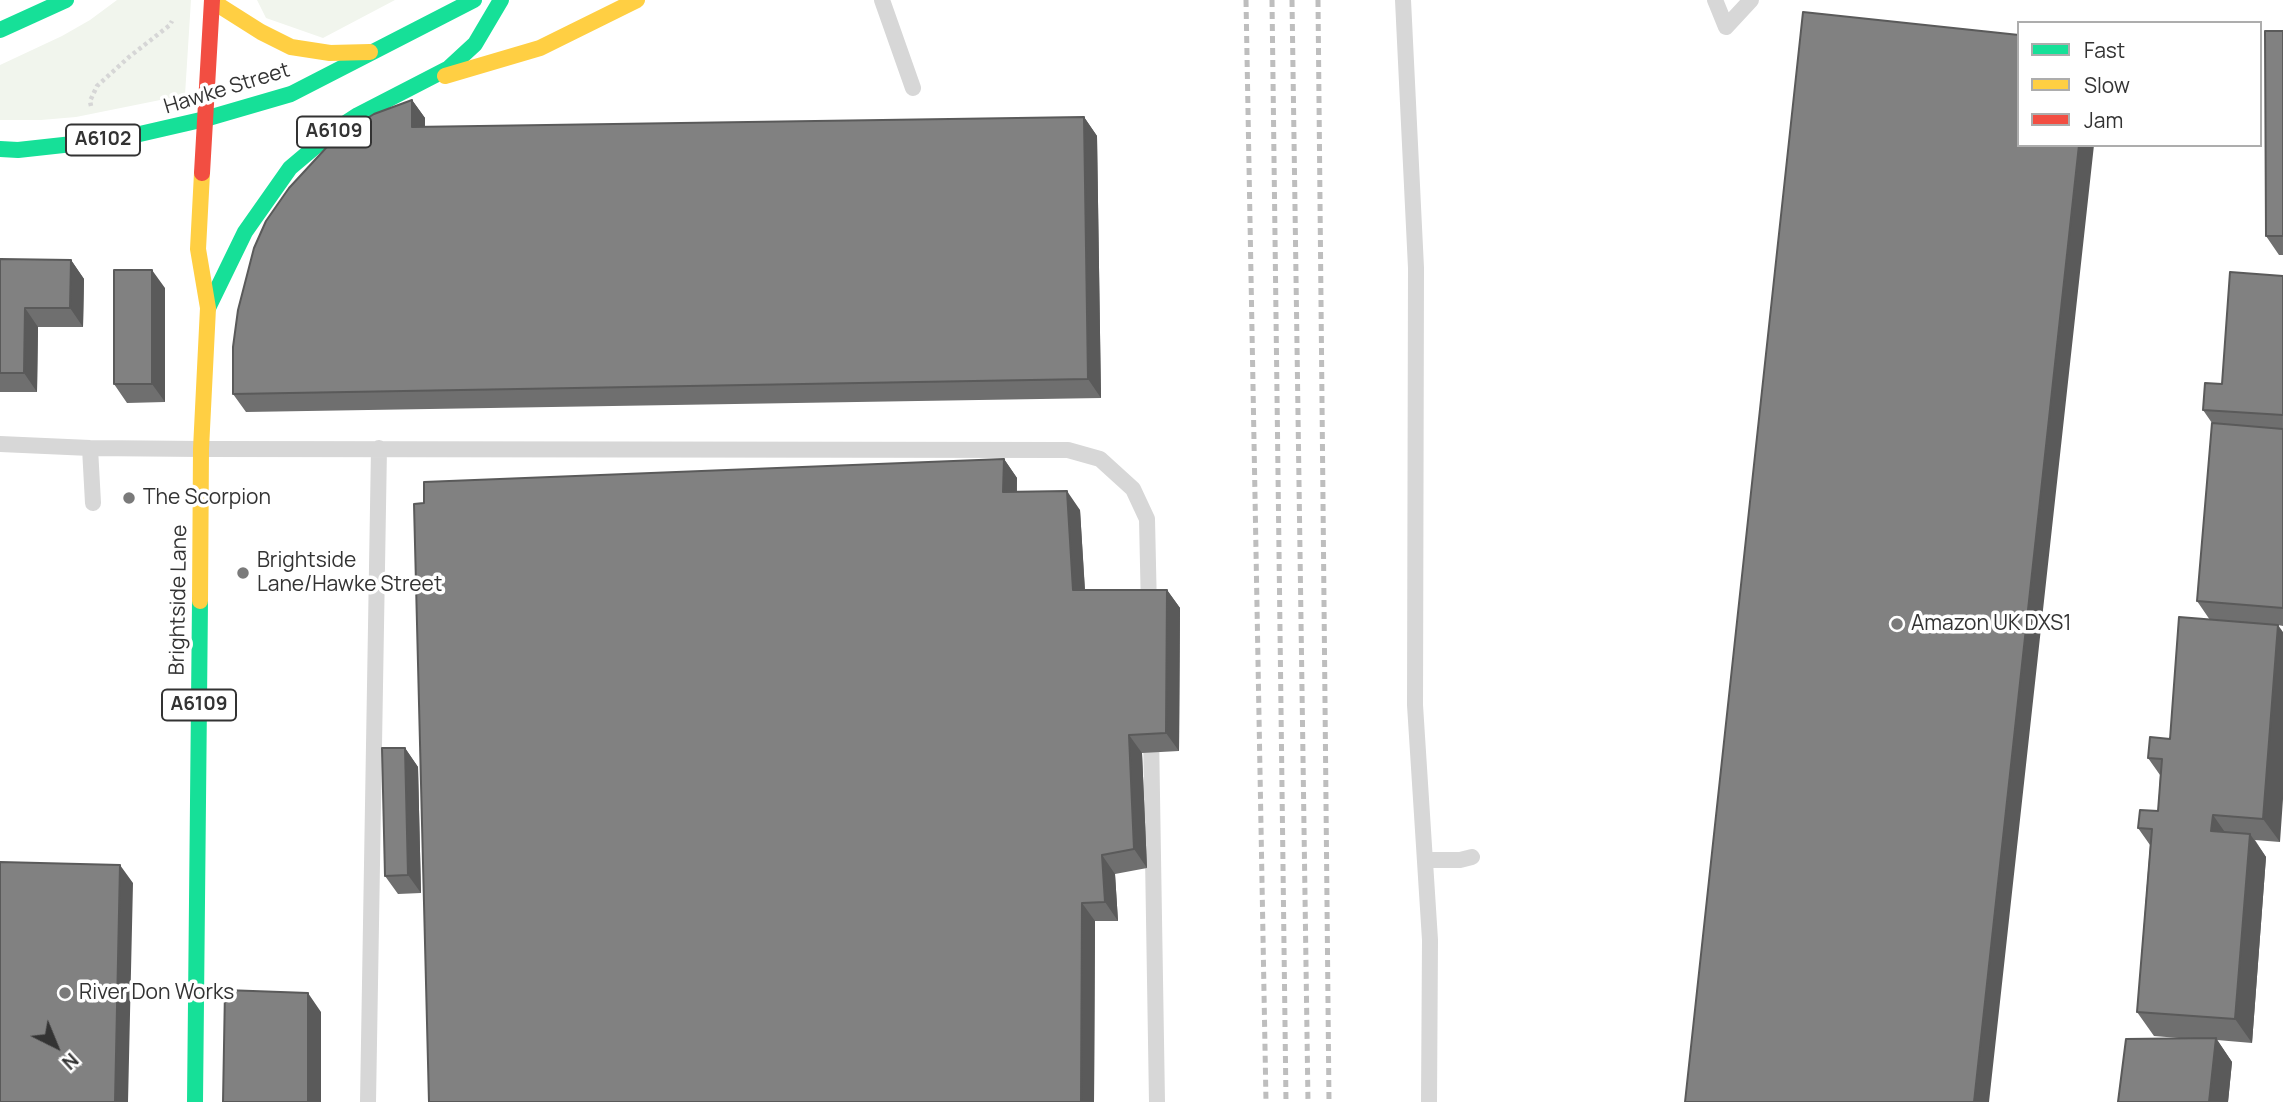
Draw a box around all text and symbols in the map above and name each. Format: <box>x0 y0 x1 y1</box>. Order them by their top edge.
legend <box>2017 21 2262 147</box>
text: Fast <box>2084 36 2125 64</box>
street label: Hawke Street <box>161 58 293 120</box>
text: Slow <box>2084 71 2130 99</box>
text: Jam <box>2084 106 2123 134</box>
road number: A6109 <box>297 116 371 148</box>
road number: A6102 <box>66 124 140 156</box>
place label: The Scorpion <box>143 485 271 511</box>
marker: The Scorpion <box>121 490 137 506</box>
street label: Brightside Lane <box>165 525 193 675</box>
place label: Brightside Lane/Hawke Street <box>257 548 442 598</box>
marker: Brightside Lane/Hawke Street <box>235 565 251 581</box>
place label: Amazon UK DXS1 <box>1911 611 2071 637</box>
marker: Amazon UK DXS1 <box>1889 616 1905 632</box>
road number: A6109 <box>162 690 236 720</box>
place label: River Don Works <box>79 980 234 1006</box>
marker: River Don Works <box>57 985 73 1001</box>
north arrow <box>21 1011 91 1081</box>
text: N <box>56 1047 84 1076</box>

